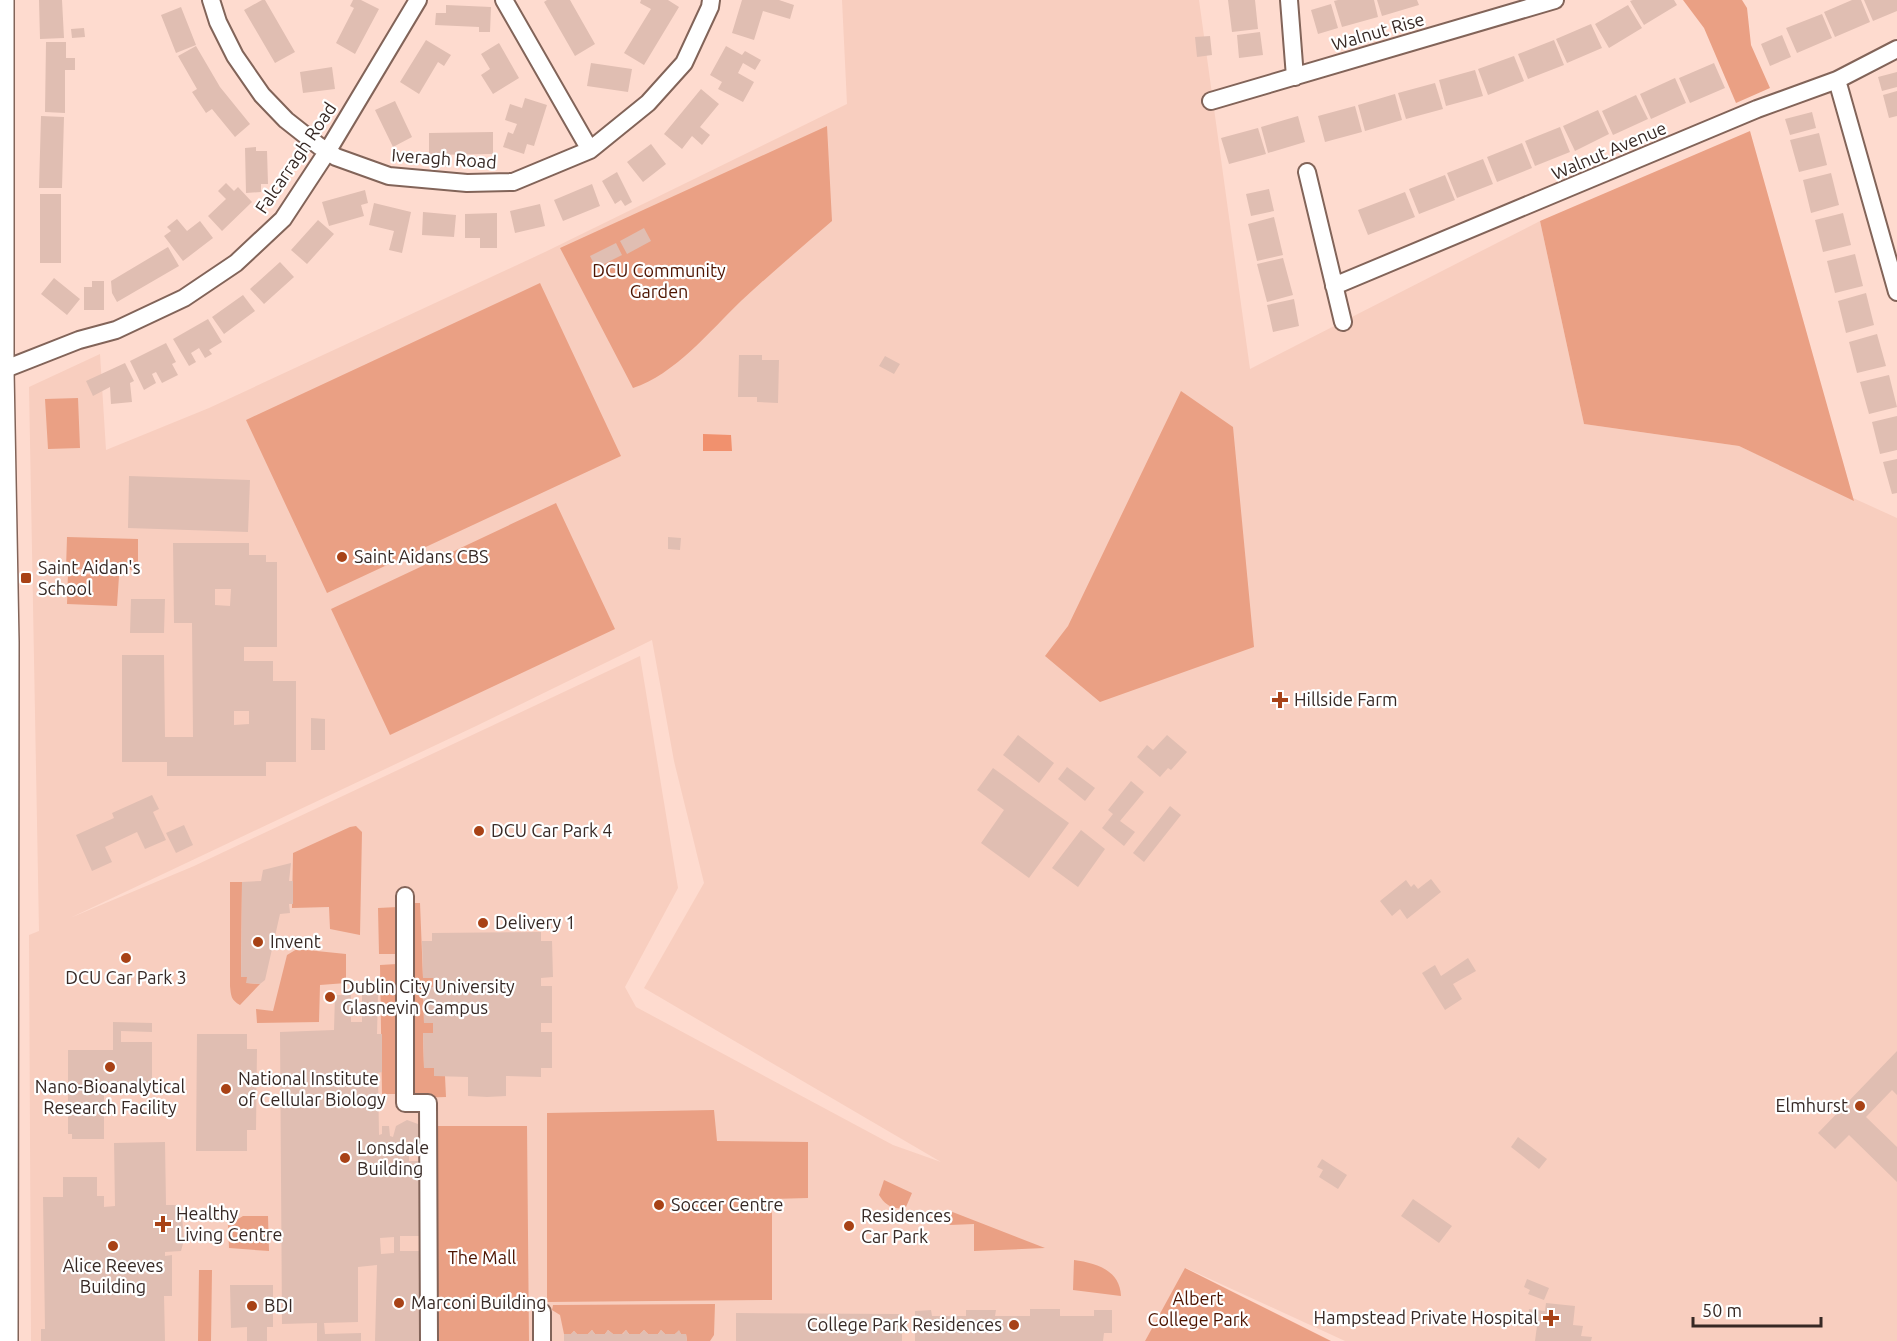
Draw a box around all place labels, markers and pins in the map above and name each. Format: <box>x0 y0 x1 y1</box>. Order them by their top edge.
place label: Saint Aidans CBS <box>354 546 489 566</box>
marker: Saint Aidans CBS <box>335 550 349 564</box>
place label: Saint Aidan's School <box>38 557 141 598</box>
marker: Saint Aidan's School <box>19 571 33 585</box>
place label: Hillside Farm <box>1294 689 1398 709</box>
marker: Hillside Farm <box>1271 691 1289 709</box>
place label: DCU Car Park 4 <box>491 820 612 840</box>
marker: DCU Car Park 4 <box>472 824 486 838</box>
place label: Delivery 1 <box>495 912 576 932</box>
marker: Delivery 1 <box>476 916 490 930</box>
place label: Invent <box>270 931 321 951</box>
marker: Invent <box>251 935 265 949</box>
marker: DCU Car Park 3 <box>119 951 133 965</box>
place label: DCU Car Park 3 <box>65 967 187 987</box>
place label: Dublin City University Glasnevin Campus <box>342 976 515 1017</box>
marker: Dublin City University Glasnevin Campus <box>323 990 337 1004</box>
marker: Nano-Bioanalytical Research Facility <box>103 1060 117 1074</box>
place label: National Institute of Cellular Biology <box>238 1068 386 1109</box>
place label: Nano-Bioanalytical Research Facility <box>35 1076 185 1117</box>
marker: National Institute of Cellular Biology <box>219 1082 233 1096</box>
place label: Elmhurst <box>1775 1095 1848 1115</box>
marker: Elmhurst <box>1853 1099 1867 1113</box>
place label: Lonsdale Building <box>357 1137 429 1178</box>
marker: Lonsdale Building <box>338 1151 352 1165</box>
place label: Soccer Centre <box>671 1194 784 1214</box>
marker: Soccer Centre <box>652 1198 666 1212</box>
place label: Healthy Living Centre <box>176 1203 282 1244</box>
place label: Residences Car Park <box>861 1205 951 1246</box>
marker: Healthy Living Centre <box>154 1215 172 1233</box>
marker: Residences Car Park <box>842 1219 856 1233</box>
marker: Alice Reeves Building <box>106 1239 120 1253</box>
place label: Alice Reeves Building <box>63 1255 164 1296</box>
place label: Marconi Building <box>411 1292 547 1312</box>
place label: BDI <box>264 1295 293 1315</box>
marker: Marconi Building <box>392 1296 406 1310</box>
marker: BDI <box>245 1299 259 1313</box>
place label: Hampstead Private Hospital <box>1314 1307 1538 1327</box>
marker: Hampstead Private Hospital <box>1542 1309 1560 1327</box>
place label: College Park Residences <box>807 1314 1002 1334</box>
marker: College Park Residences <box>1007 1318 1021 1332</box>

